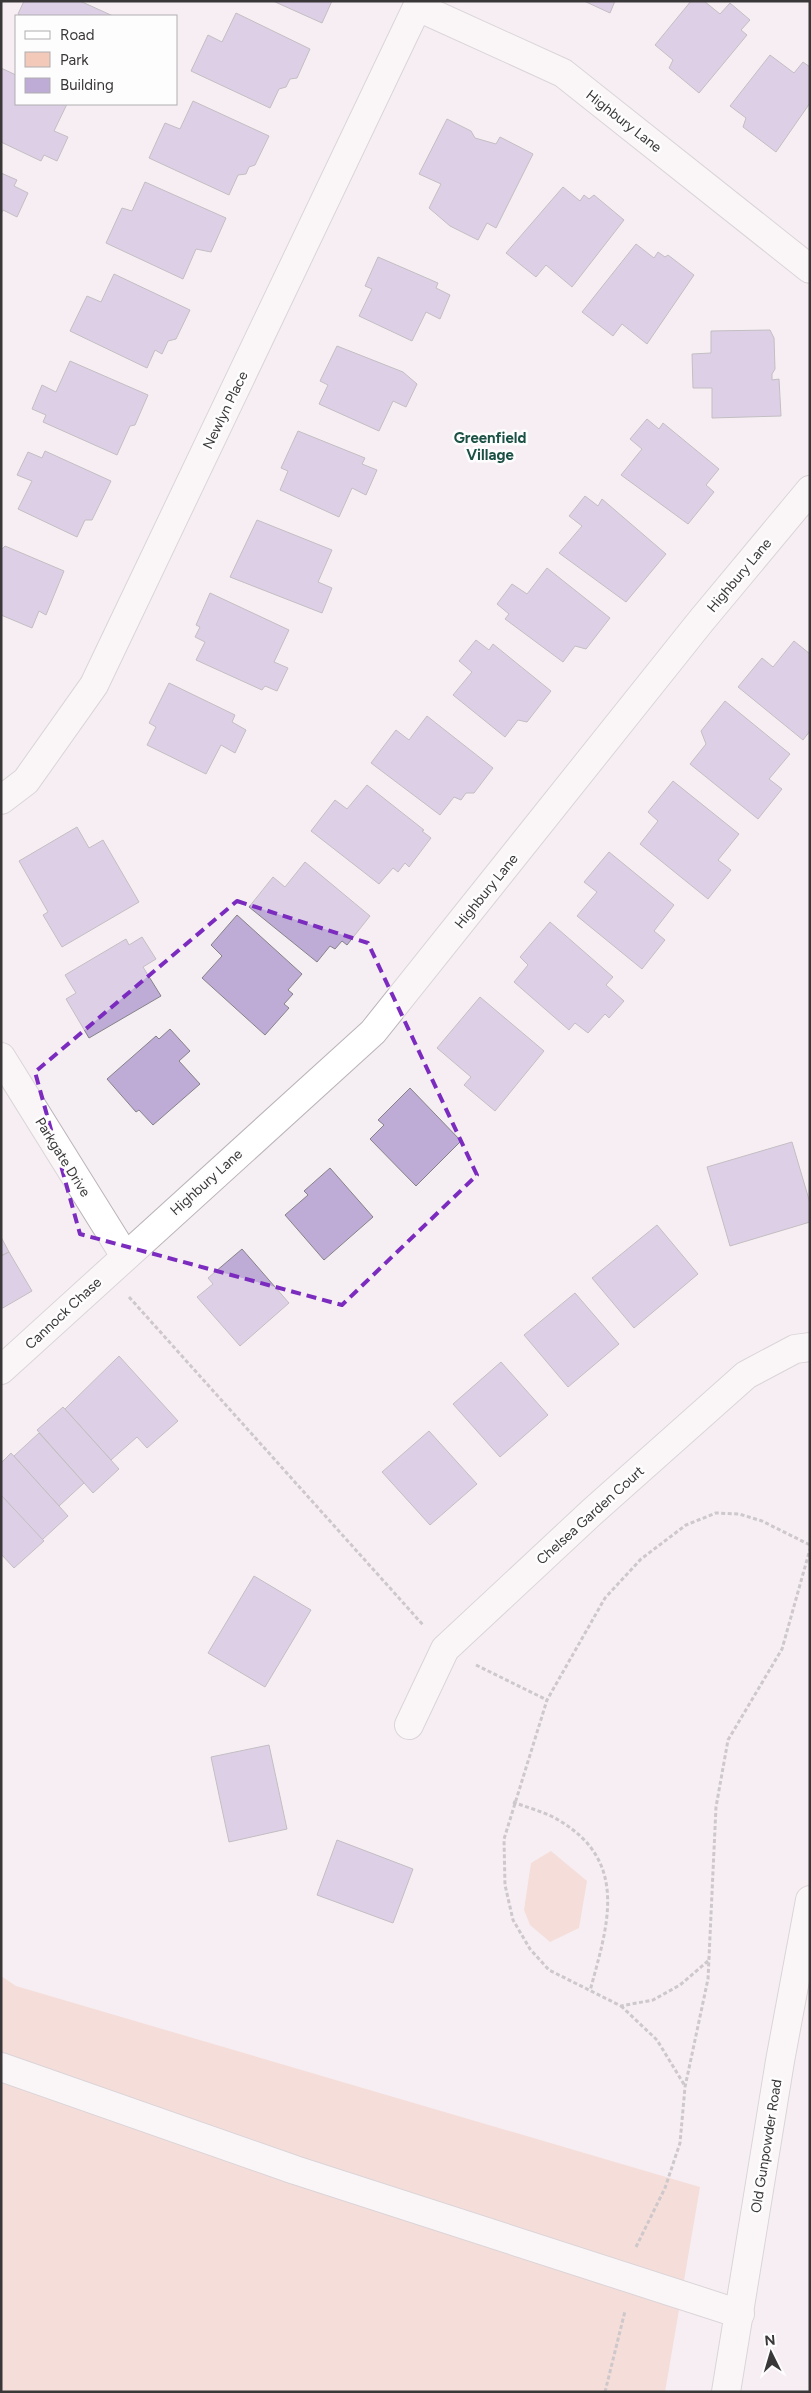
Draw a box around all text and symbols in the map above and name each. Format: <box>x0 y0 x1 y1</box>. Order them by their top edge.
legend <box>15 15 178 105</box>
text: Road <box>60 26 95 44</box>
text: Park <box>60 51 89 69</box>
text: Building <box>60 76 114 94</box>
street label: Highbury Lane <box>583 87 665 156</box>
street label: Newlyn Place <box>199 368 252 452</box>
district label: Greenfield Village <box>454 429 526 464</box>
street label: Highbury Lane <box>704 535 775 616</box>
street label: Highbury Lane <box>451 850 522 932</box>
street label: Parkgate Drive <box>31 1114 94 1200</box>
street label: Highbury Lane <box>167 1145 246 1219</box>
street label: Cannock Chase <box>22 1273 105 1353</box>
street label: Chelsea Garden Court <box>533 1463 648 1568</box>
street label: Old Gunpowder Road <box>748 2078 785 2214</box>
north arrow <box>746 2328 796 2378</box>
text: N <box>764 2332 776 2349</box>

